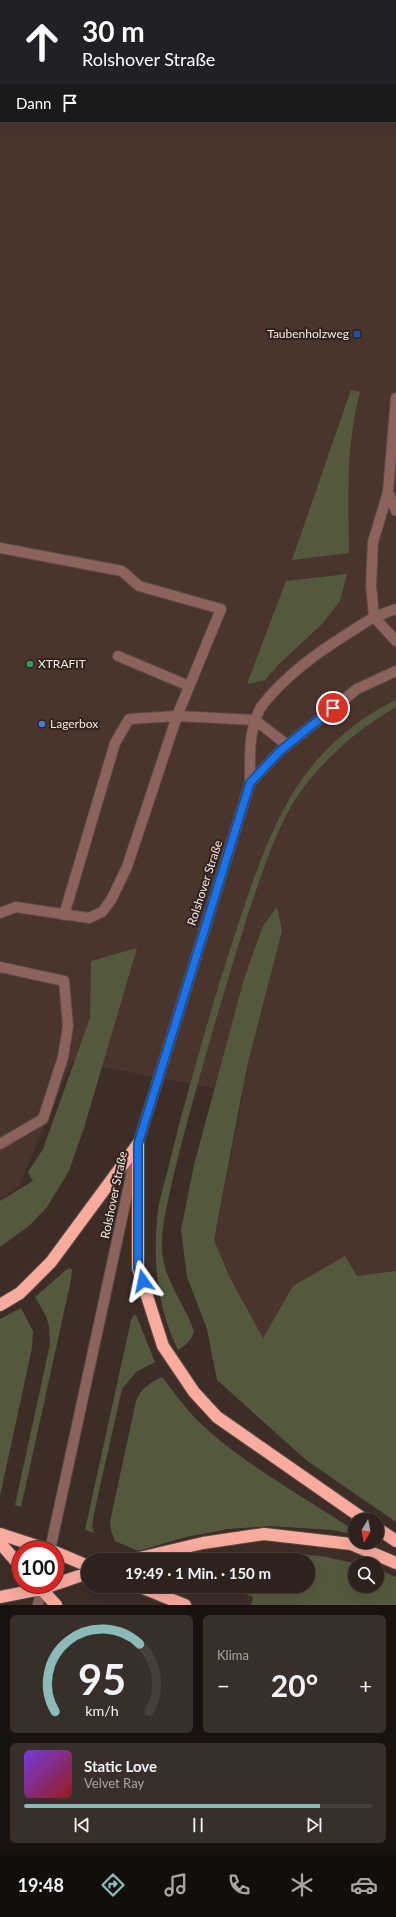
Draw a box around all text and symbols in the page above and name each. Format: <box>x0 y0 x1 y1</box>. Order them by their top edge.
text: 30 m <box>82 14 145 48</box>
icon: ahead <box>16 16 68 68</box>
text: Rolshover Straße <box>82 48 215 70</box>
icon: arrive <box>59 92 81 114</box>
text: Dann <box>16 94 51 112</box>
place label: Taubenholzweg <box>267 326 349 341</box>
marker: Taubenholzweg <box>352 329 362 339</box>
place label: XTRAFIT <box>38 656 86 671</box>
marker: XTRAFIT <box>25 659 35 669</box>
pin <box>316 691 350 725</box>
icon: arrive <box>322 697 344 719</box>
place label: Lagerbox <box>50 716 98 731</box>
marker: Lagerbox <box>37 719 47 729</box>
street label: Rolshover Straße <box>184 838 225 927</box>
street label: Rolshover Straße <box>97 1150 130 1240</box>
position arrow <box>122 1260 164 1302</box>
north arrow <box>348 1513 384 1549</box>
map controls <box>348 1513 384 1593</box>
speed limit sign: 100 <box>12 1541 64 1593</box>
button: search <box>348 1557 384 1593</box>
text: 19:49 · 1 Min. · 150 m <box>125 1564 271 1582</box>
text: Klima <box>217 1647 249 1663</box>
text: 95 <box>77 1654 126 1704</box>
text: 20° <box>271 1667 318 1703</box>
text: − <box>217 1672 230 1699</box>
text: + <box>359 1672 372 1699</box>
text: km/h <box>85 1702 118 1719</box>
text: Static Love <box>84 1757 157 1775</box>
text: Velvet Ray <box>84 1775 144 1791</box>
icon: previous <box>71 1814 93 1836</box>
icon: pause <box>187 1814 209 1836</box>
icon: next <box>303 1814 325 1836</box>
icon: directions <box>99 1871 127 1899</box>
icon: music <box>162 1871 190 1899</box>
icon: phone <box>225 1871 253 1899</box>
icon: climate <box>288 1871 316 1899</box>
icon: car <box>350 1871 378 1899</box>
text: 19:48 <box>17 1874 64 1896</box>

